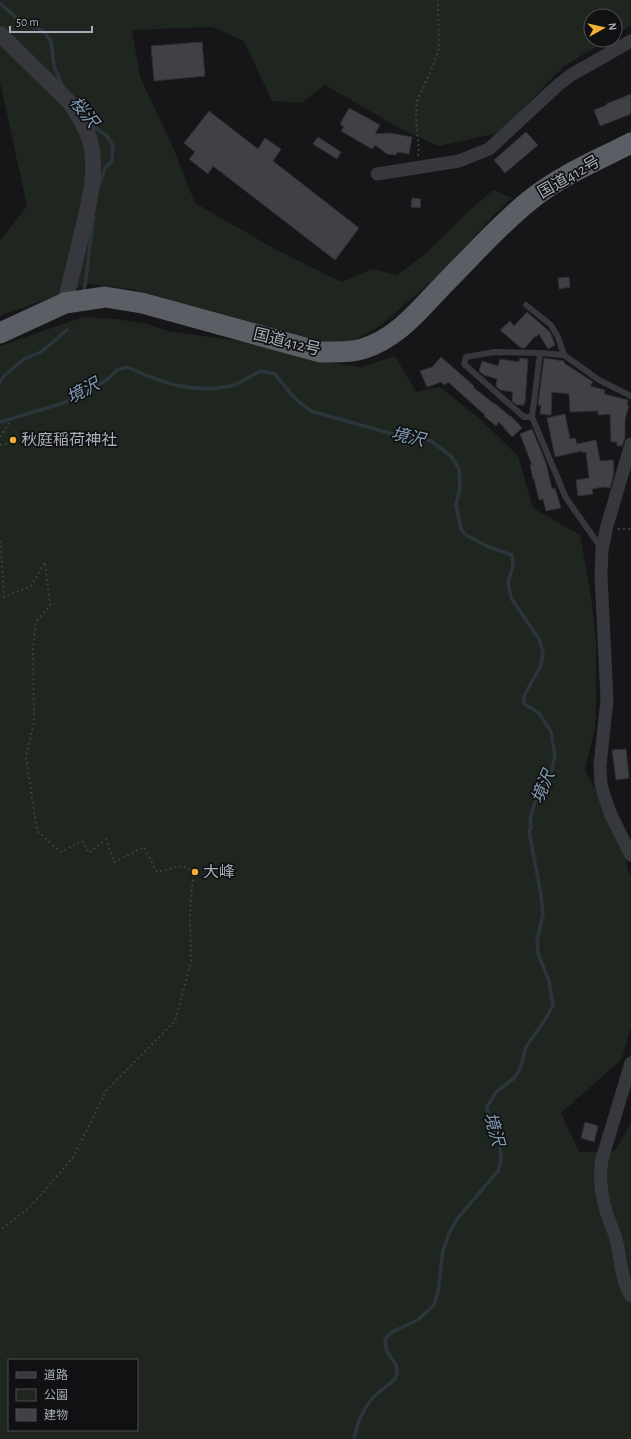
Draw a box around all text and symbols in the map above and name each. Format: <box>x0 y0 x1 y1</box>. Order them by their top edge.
scale bar <box>10 8 92 34</box>
north arrow <box>583 8 623 48</box>
text: 50 m <box>16 16 39 28</box>
text: N <box>606 22 618 31</box>
water label: 桜沢 <box>67 93 103 132</box>
street label: 国道412号 <box>535 152 603 201</box>
street label: 国道412号 <box>252 325 322 358</box>
water label: 境沢 <box>64 374 104 406</box>
water label: 境沢 <box>390 424 429 450</box>
place label: 秋庭稲荷神社 <box>21 431 117 448</box>
marker: 秋庭稲荷神社 <box>8 435 18 445</box>
water label: 境沢 <box>528 766 558 806</box>
place label: 大峰 <box>203 863 235 880</box>
marker: 大峰 <box>190 867 200 877</box>
water label: 境沢 <box>481 1110 508 1150</box>
legend <box>8 1359 138 1431</box>
text: 道路 <box>44 1368 68 1381</box>
text: 公園 <box>44 1389 68 1401</box>
text: 建物 <box>44 1408 68 1421</box>

